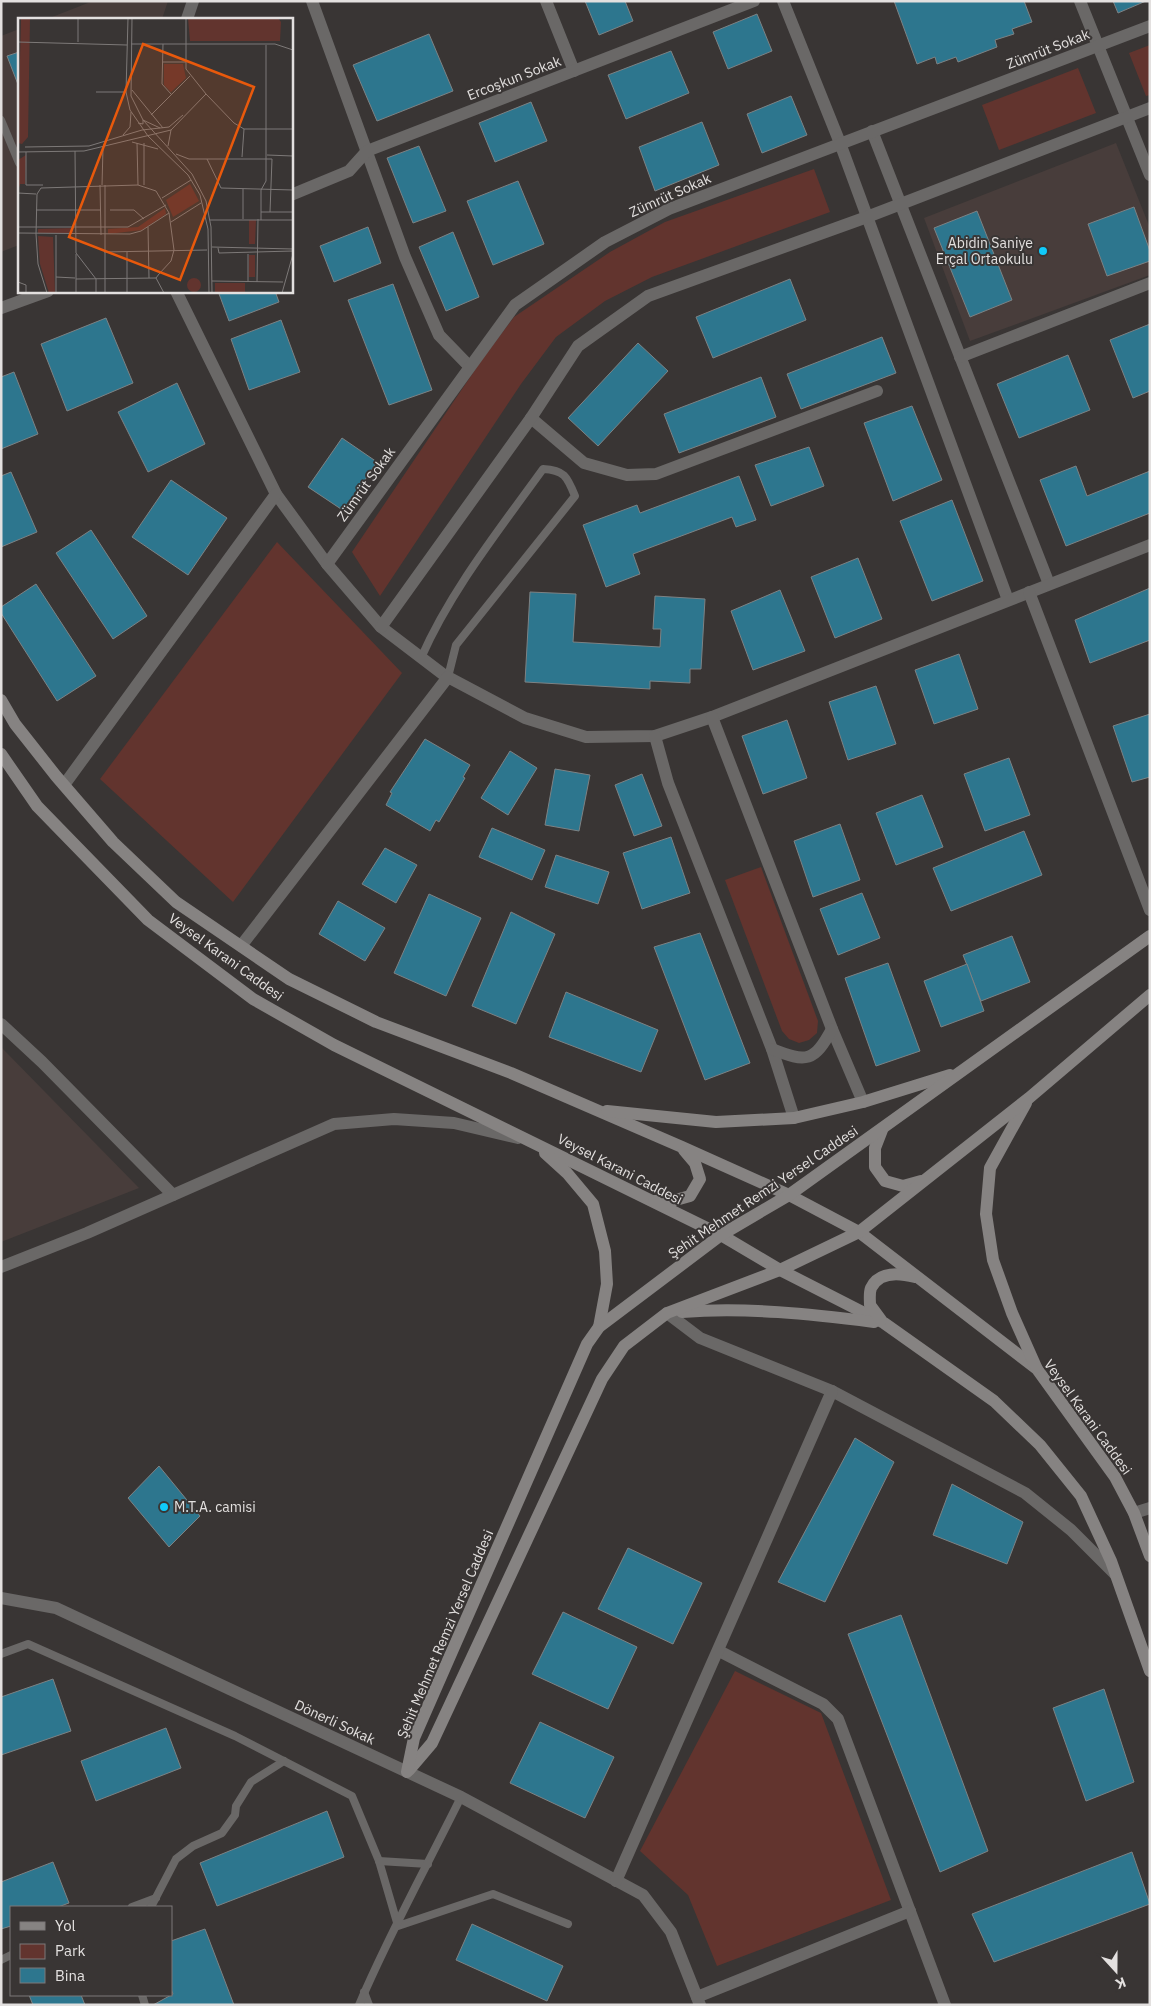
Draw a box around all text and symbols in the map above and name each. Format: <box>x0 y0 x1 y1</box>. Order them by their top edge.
inset map <box>18 18 292 292</box>
street label: Zümrüt Sokak <box>1004 25 1093 73</box>
street label: Ercoşkun Sokak <box>464 52 564 104</box>
street label: Zümrüt Sokak <box>626 169 714 221</box>
place label: Abidin Saniye Erçal Ortaokulu <box>936 234 1033 268</box>
marker: Abidin Saniye Erçal Ortaokulu <box>1037 245 1049 257</box>
street label: Zümrüt Sokak <box>333 443 399 525</box>
street label: Veysel Karani Caddesi <box>165 909 287 1005</box>
street label: Şehit Mehmet Remzi Yersel Caddesi <box>665 1122 861 1262</box>
street label: Veysel Karani Caddesi <box>554 1130 686 1208</box>
street label: Veysel Karani Caddesi <box>1040 1356 1136 1478</box>
place label: M.T.A. camisi <box>174 1498 256 1516</box>
marker: M.T.A. camisi <box>158 1501 170 1513</box>
street label: Şehit Mehmet Remzi Yersel Caddesi <box>393 1527 497 1741</box>
street label: Dönerli Sokak <box>292 1696 379 1749</box>
legend <box>10 1906 172 1996</box>
text: Yol <box>55 1916 76 1935</box>
text: Park <box>55 1941 85 1960</box>
north arrow <box>1091 1946 1141 1996</box>
text: Bina <box>55 1966 85 1985</box>
text: K <box>1113 1973 1128 1993</box>

